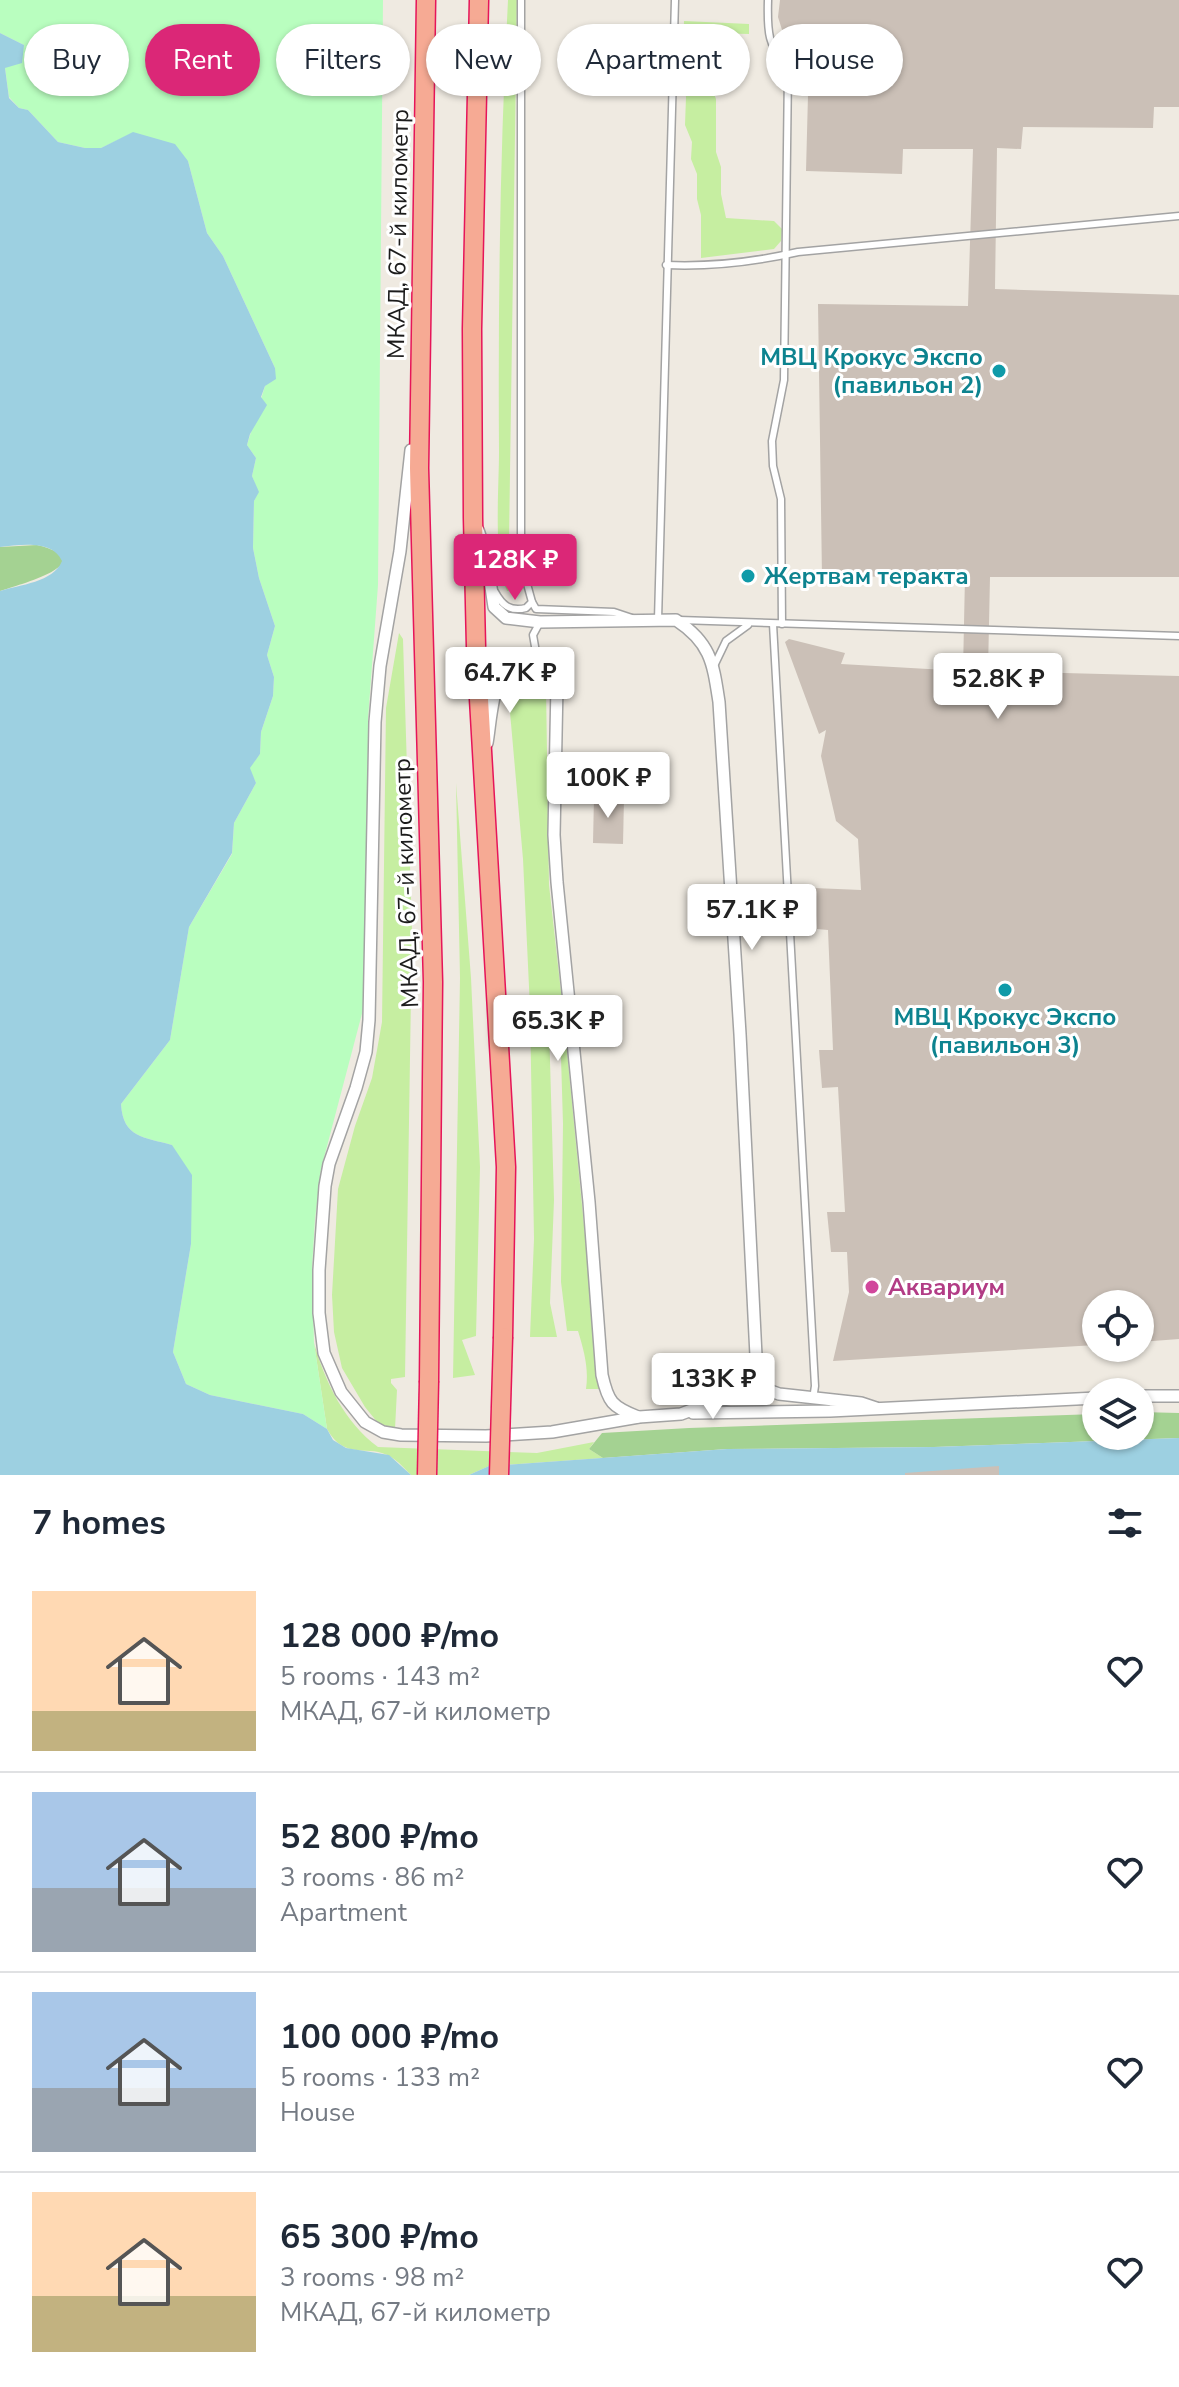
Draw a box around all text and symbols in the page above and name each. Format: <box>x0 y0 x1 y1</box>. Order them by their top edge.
chip: Buy <box>24 24 129 96</box>
chip: Rent <box>145 24 260 96</box>
chip: Filters <box>276 24 410 96</box>
chip: New <box>426 24 541 96</box>
chip: Apartment <box>557 24 750 96</box>
chip: House <box>766 24 903 96</box>
street label: МКАД, 67-й километр <box>380 109 416 359</box>
place label: МВЦ Крокус Экспо (павильон 2) <box>760 341 983 401</box>
marker: МВЦ Крокус Экспо (павильон 2) <box>990 362 1008 380</box>
pin: 128K ₽ <box>450 534 580 602</box>
text: 128K ₽ <box>472 542 558 577</box>
place label: Жертвам теракта <box>764 560 969 592</box>
marker: Жертвам теракта <box>739 567 757 585</box>
pin: 64.7K ₽ <box>436 647 584 715</box>
pin: 52.8K ₽ <box>924 653 1072 721</box>
text: 64.7K ₽ <box>463 655 557 690</box>
text: 52.8K ₽ <box>951 661 1045 696</box>
pin: 100K ₽ <box>543 752 673 820</box>
street label: МКАД, 67-й километр <box>386 757 426 1009</box>
text: 100K ₽ <box>565 760 651 795</box>
pin: 57.1K ₽ <box>678 884 826 952</box>
text: 57.1K ₽ <box>705 892 799 927</box>
marker: МВЦ Крокус Экспо (павильон 3) <box>996 981 1014 999</box>
pin: 65.3K ₽ <box>484 995 632 1063</box>
place label: МВЦ Крокус Экспо (павильон 3) <box>894 1001 1116 1061</box>
text: 65.3K ₽ <box>511 1003 605 1038</box>
place label: Аквариум <box>888 1271 1005 1303</box>
marker: Аквариум <box>863 1278 881 1296</box>
map controls <box>1082 1290 1154 1450</box>
button: locate <box>1082 1290 1154 1362</box>
pin: 133K ₽ <box>648 1353 778 1421</box>
text: 133K ₽ <box>670 1361 756 1396</box>
button: layers <box>1082 1378 1154 1450</box>
text: 7 homes <box>32 1500 166 1546</box>
icon: filters <box>1103 1501 1147 1545</box>
text: 128 000 ₽/mo <box>280 1613 499 1659</box>
icon: home <box>96 1623 192 1719</box>
icon: heart <box>1103 1649 1147 1693</box>
text: 5 rooms · 143 m² <box>280 1659 480 1694</box>
text: МКАД, 67-й километр <box>280 1694 551 1729</box>
text: 52 800 ₽/mo <box>280 1814 479 1860</box>
icon: home <box>96 1824 192 1920</box>
icon: heart <box>1103 1850 1147 1894</box>
text: 3 rooms · 86 m² <box>280 1860 464 1895</box>
text: Apartment <box>280 1895 407 1930</box>
text: 100 000 ₽/mo <box>280 2014 499 2060</box>
icon: home <box>96 2024 192 2120</box>
icon: heart <box>1103 2050 1147 2094</box>
text: 5 rooms · 133 m² <box>280 2060 480 2095</box>
text: House <box>280 2095 355 2130</box>
text: 65 300 ₽/mo <box>280 2214 479 2260</box>
icon: home <box>96 2224 192 2320</box>
icon: heart <box>1103 2250 1147 2294</box>
text: 3 rooms · 98 m² <box>280 2260 464 2295</box>
text: МКАД, 67-й километр <box>280 2295 551 2330</box>

